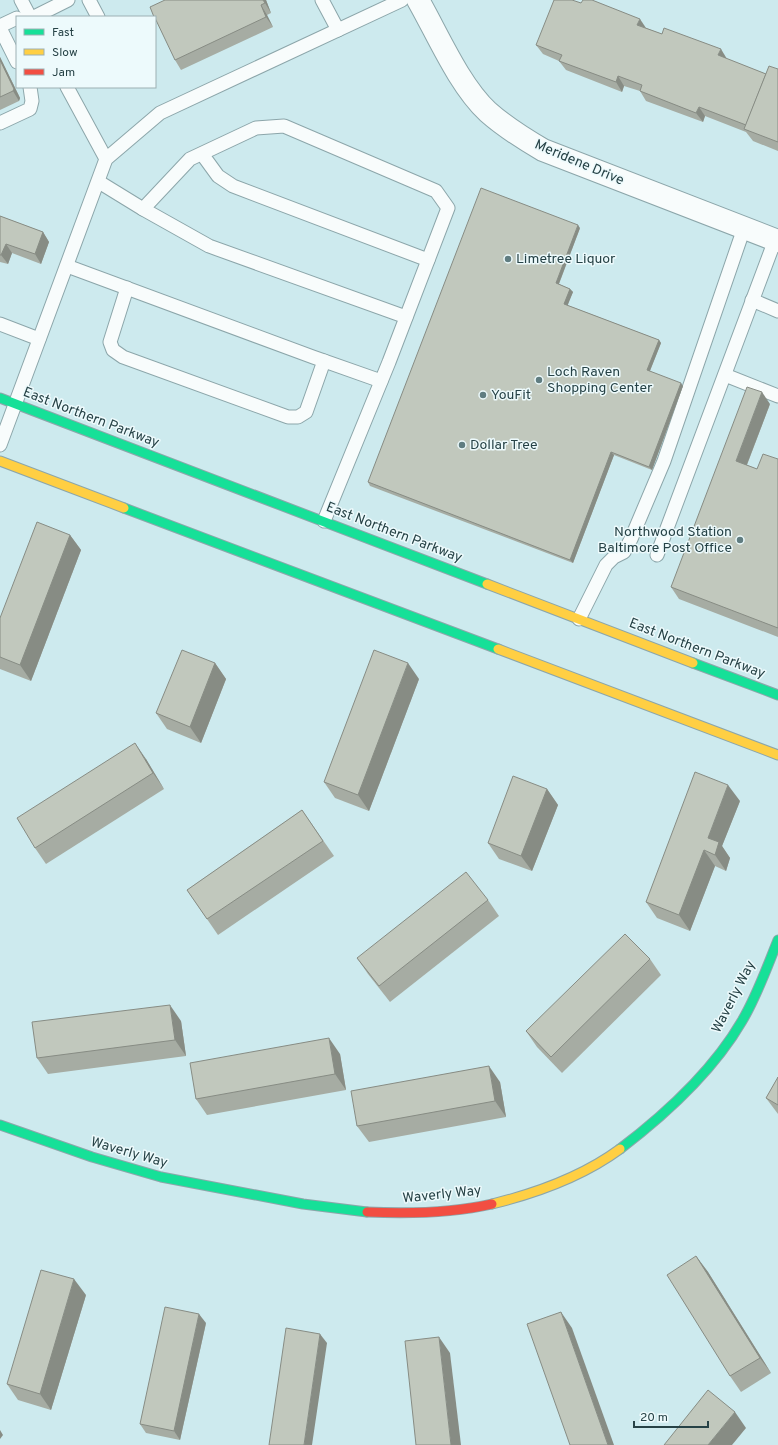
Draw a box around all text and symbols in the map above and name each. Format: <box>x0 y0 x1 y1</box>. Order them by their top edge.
legend <box>16 16 156 88</box>
text: Fast <box>52 25 74 41</box>
text: Slow <box>52 45 78 61</box>
text: Jam <box>52 65 75 81</box>
street label: Meridene Drive <box>532 137 626 189</box>
place label: Limetree Liquor <box>516 251 616 268</box>
marker: Limetree Liquor <box>503 254 513 264</box>
place label: Loch Raven Shopping Center <box>547 364 653 397</box>
marker: Loch Raven Shopping Center <box>534 375 544 385</box>
street label: East Northern Parkway <box>20 384 162 452</box>
place label: YouFit <box>491 387 531 404</box>
marker: YouFit <box>478 390 488 400</box>
place label: Dollar Tree <box>470 437 538 454</box>
marker: Dollar Tree <box>457 440 467 450</box>
street label: East Northern Parkway <box>323 499 465 567</box>
place label: Northwood Station Baltimore Post Office <box>598 524 732 557</box>
marker: Northwood Station Baltimore Post Office <box>735 535 745 545</box>
street label: East Northern Parkway <box>626 615 768 683</box>
street label: Waverly Way <box>708 958 760 1036</box>
street label: Waverly Way <box>89 1134 169 1172</box>
street label: Waverly Way <box>402 1182 482 1208</box>
scale bar <box>634 1403 708 1429</box>
text: 20 m <box>640 1410 668 1426</box>

